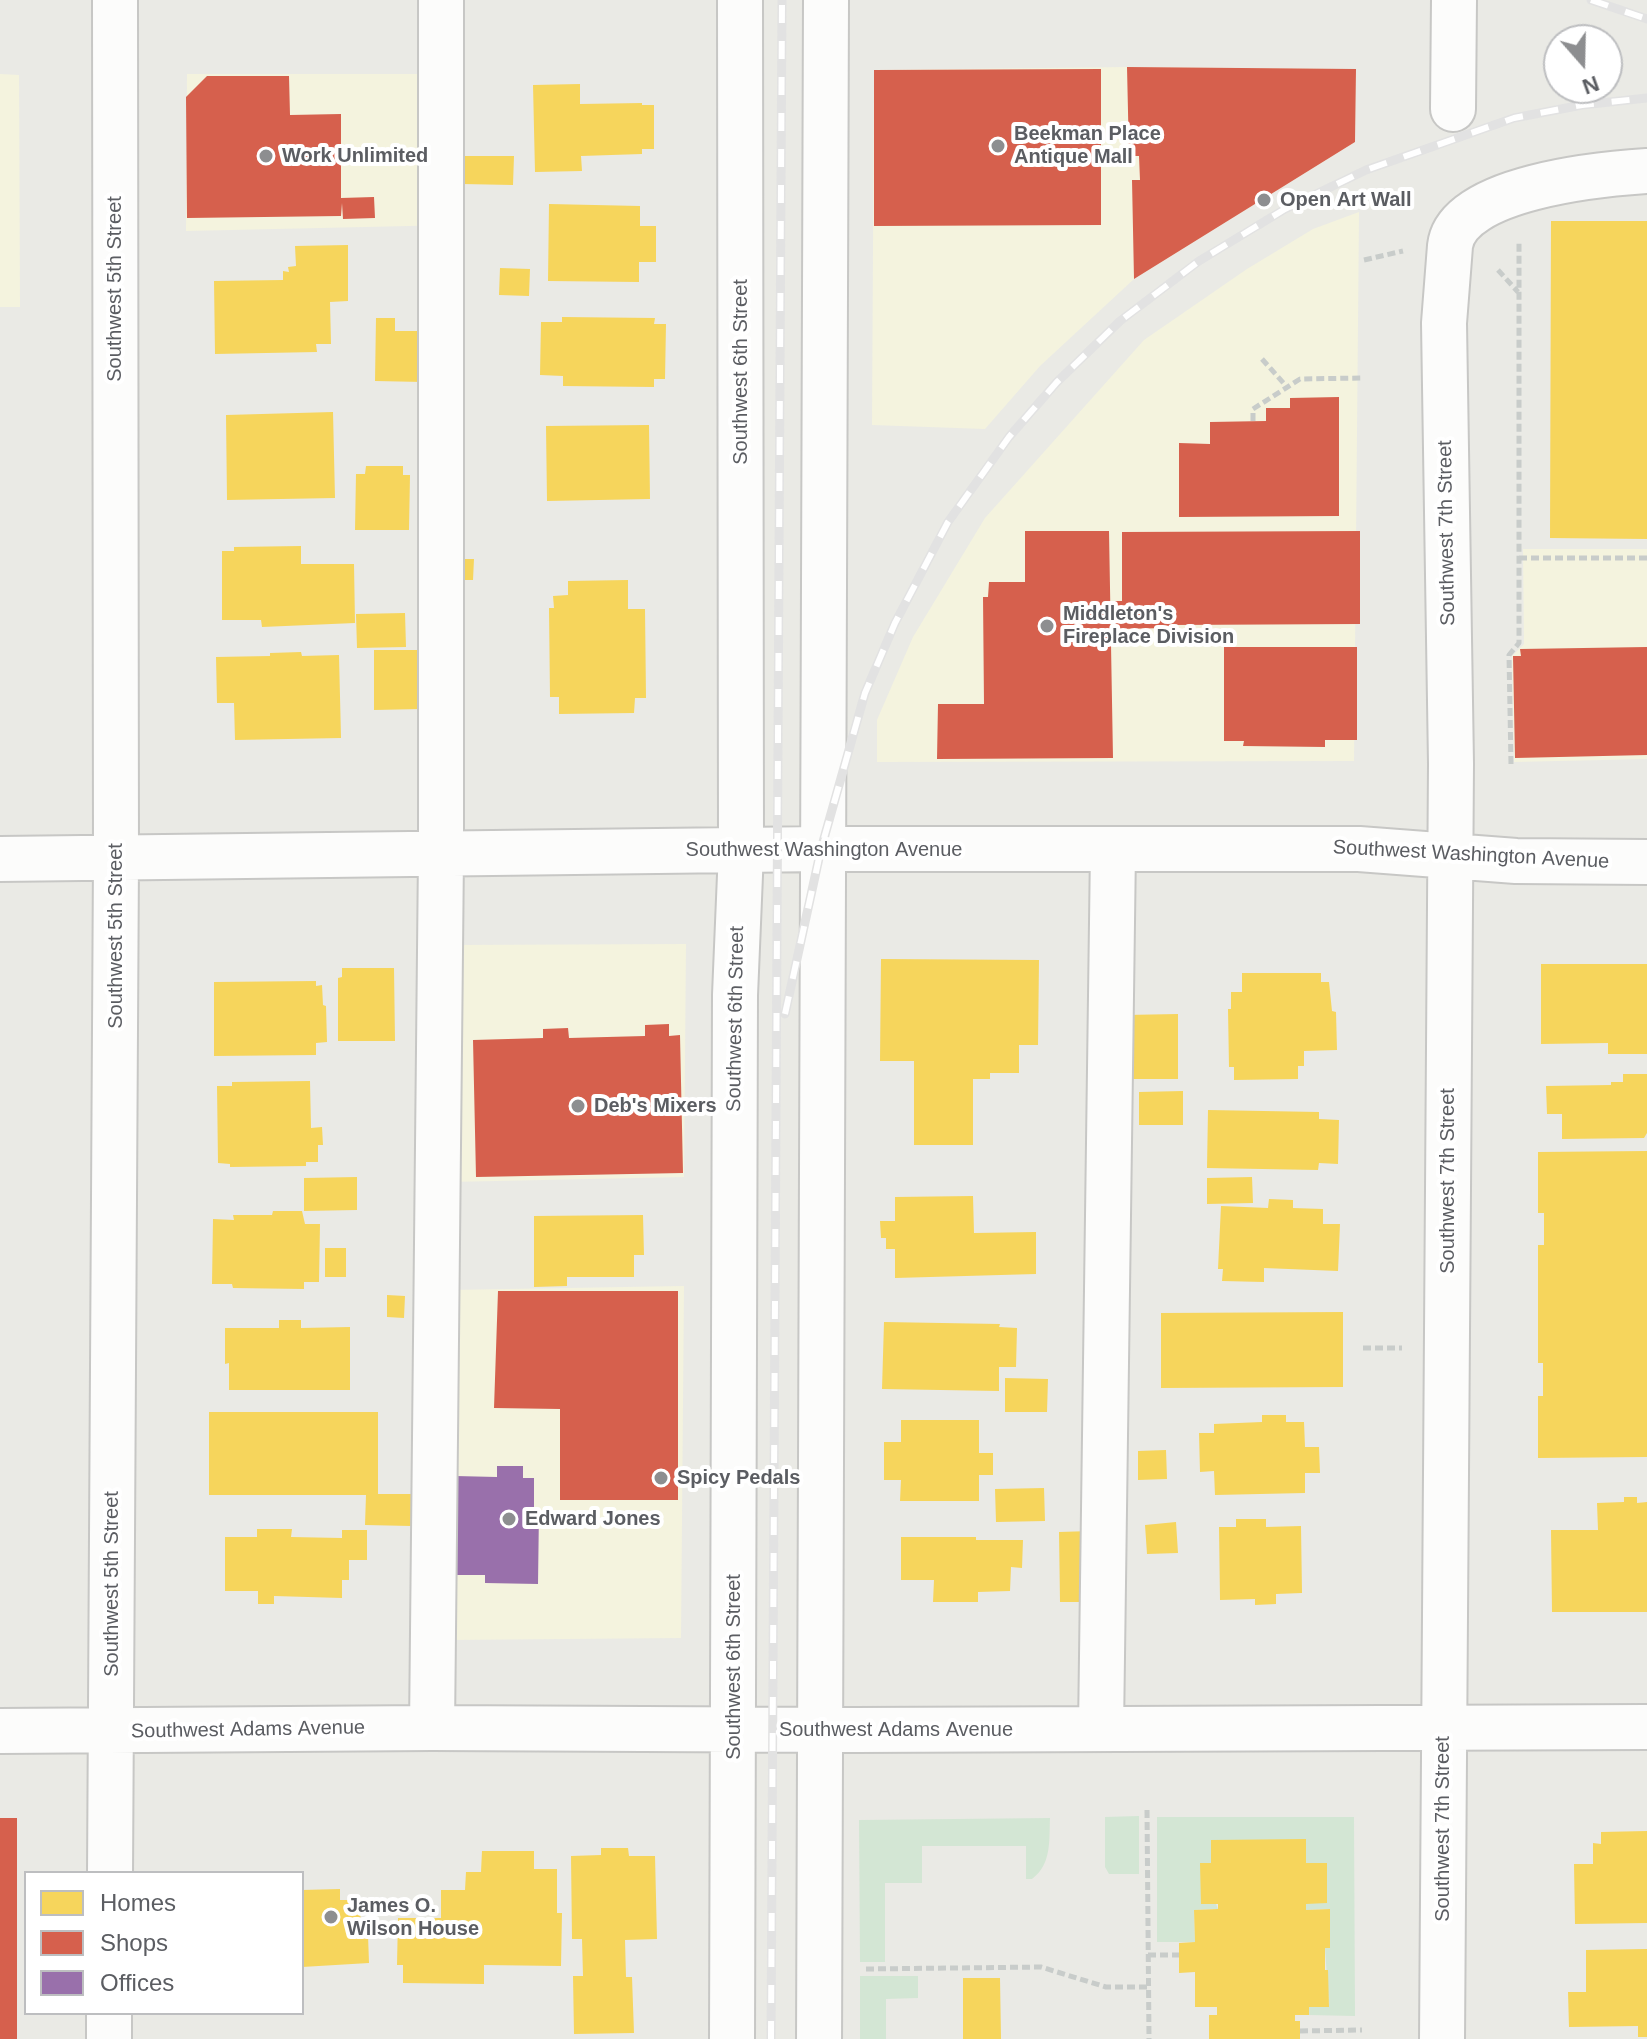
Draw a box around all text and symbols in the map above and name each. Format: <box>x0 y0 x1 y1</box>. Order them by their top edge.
north arrow <box>1543 24 1623 104</box>
text: N <box>1579 71 1602 100</box>
place label: Beekman Place Antique Mall <box>1014 122 1161 169</box>
marker: Beekman Place Antique Mall <box>989 137 1007 155</box>
place label: Work Unlimited <box>282 144 428 168</box>
marker: Work Unlimited <box>257 147 275 165</box>
place label: Open Art Wall <box>1280 188 1411 212</box>
marker: Open Art Wall <box>1255 191 1273 209</box>
street label: Southwest 5th Street <box>103 196 127 382</box>
street label: Southwest 6th Street <box>729 279 753 465</box>
street label: Southwest 7th Street <box>1433 440 1461 626</box>
place label: Middleton's Fireplace Division <box>1063 602 1234 649</box>
marker: Middleton's Fireplace Division <box>1038 617 1056 635</box>
street label: Southwest Washington Avenue <box>1332 836 1610 874</box>
street label: Southwest Washington Avenue <box>686 838 962 862</box>
street label: Southwest 5th Street <box>104 843 128 1029</box>
street label: Southwest 6th Street <box>722 926 750 1112</box>
street label: Southwest 7th Street <box>1436 1088 1460 1274</box>
place label: Deb's Mixers <box>594 1094 717 1118</box>
marker: Deb's Mixers <box>569 1097 587 1115</box>
place label: Spicy Pedals <box>677 1466 800 1490</box>
marker: Spicy Pedals <box>652 1469 670 1487</box>
street label: Southwest 5th Street <box>100 1491 124 1677</box>
place label: Edward Jones <box>525 1507 661 1531</box>
marker: Edward Jones <box>500 1510 518 1528</box>
street label: Southwest 6th Street <box>722 1574 746 1760</box>
street label: Southwest Adams Avenue <box>131 1716 365 1744</box>
street label: Southwest Adams Avenue <box>779 1718 1013 1742</box>
street label: Southwest 7th Street <box>1431 1736 1455 1922</box>
legend <box>24 1871 304 2015</box>
text: Homes <box>100 1889 176 1916</box>
place label: James O. Wilson House <box>347 1894 479 1941</box>
marker: James O. Wilson House <box>322 1908 340 1926</box>
text: Shops <box>100 1929 168 1956</box>
text: Offices <box>100 1969 174 1996</box>

